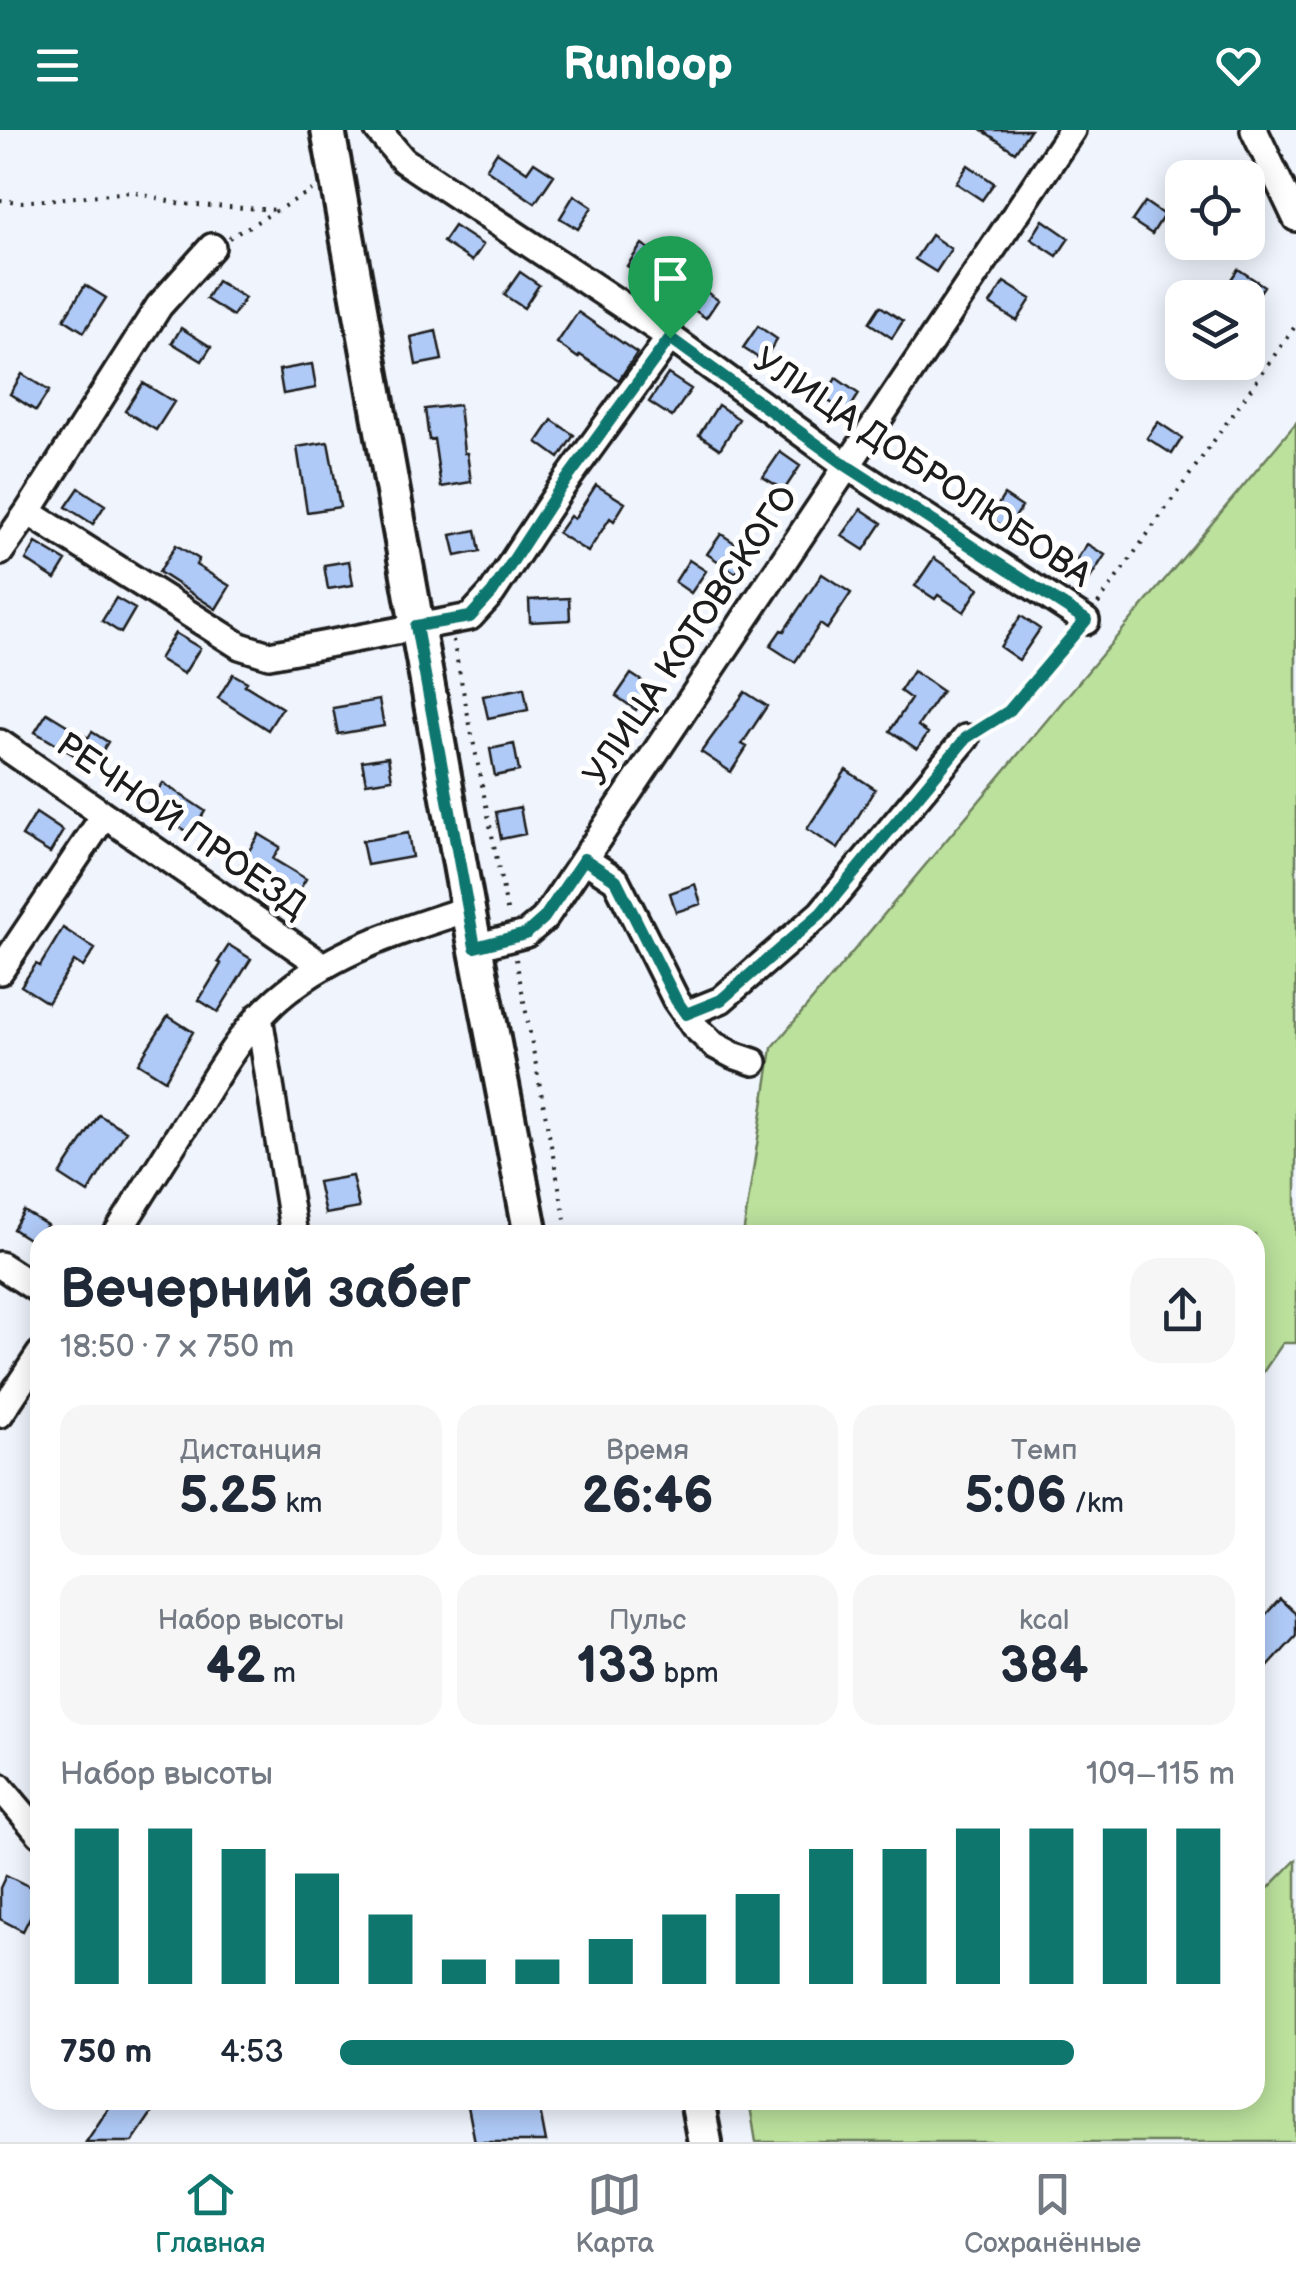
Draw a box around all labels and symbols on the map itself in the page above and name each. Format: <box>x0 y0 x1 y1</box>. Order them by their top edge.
pin <box>628 236 713 339</box>
street label: УЛИЦА ДОБРОЛЮБОВА <box>745 339 1100 598</box>
street label: УЛИЦА КОТОВСКОГО <box>575 478 807 794</box>
street label: РЕЧНОЙ ПРОЕЗД <box>47 723 315 929</box>

